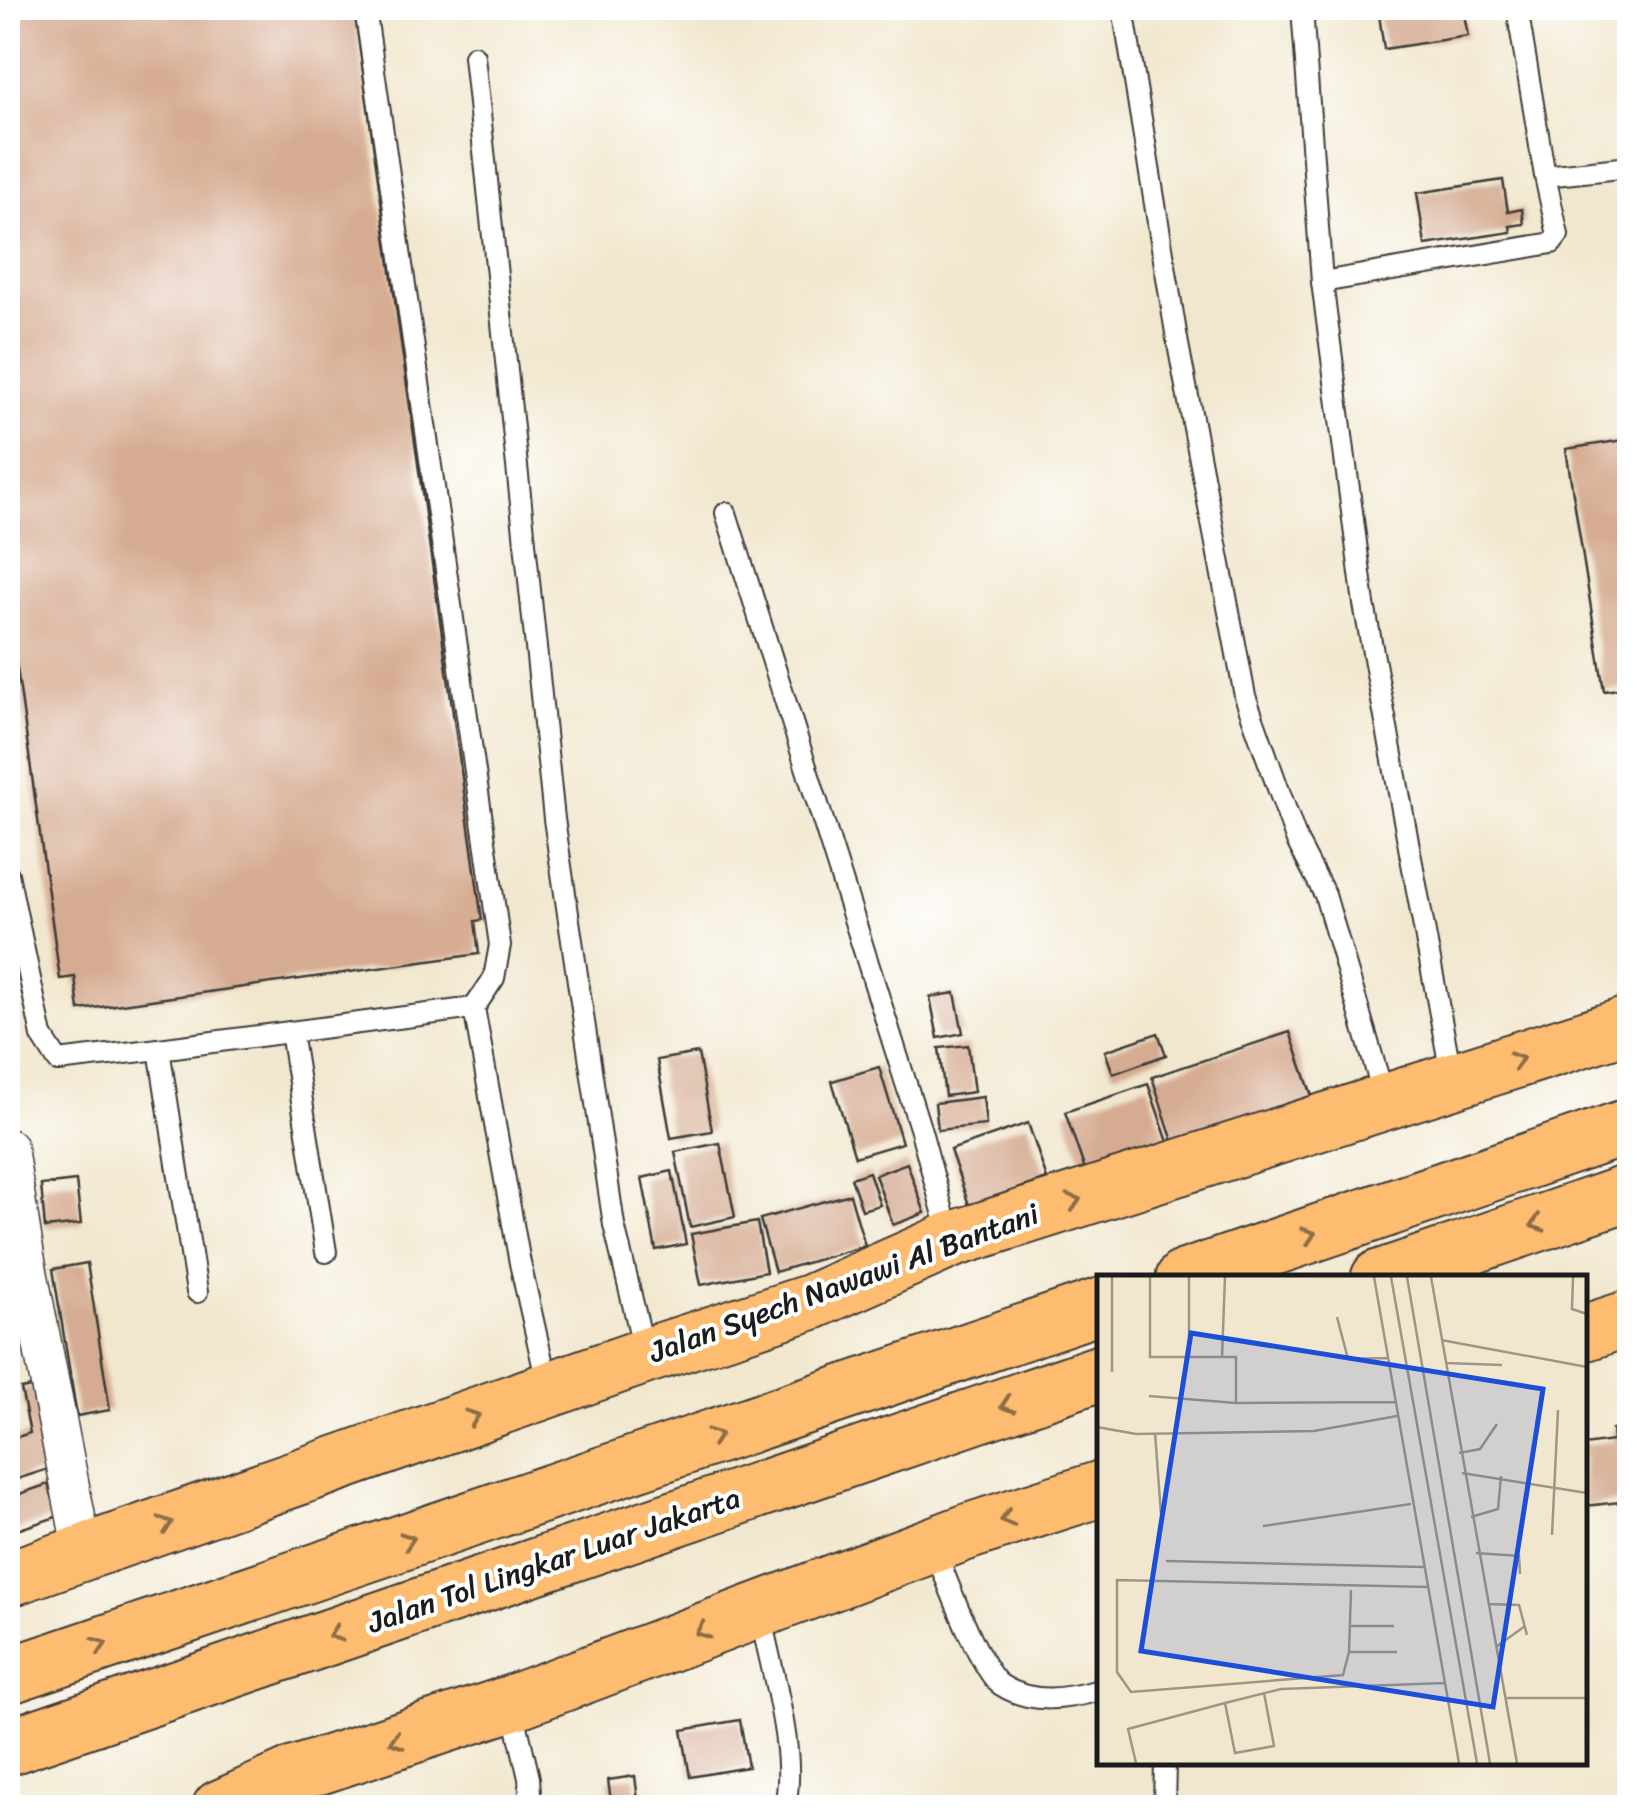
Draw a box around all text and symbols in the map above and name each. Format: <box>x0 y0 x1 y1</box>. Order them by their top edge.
one-way arrow <box>1508 1051 1525 1071</box>
street label: Jalan Syech Nawawi Al Bantani <box>640 1187 1047 1379</box>
one-way arrow <box>1065 1192 1082 1213</box>
one-way arrow <box>1530 1212 1547 1232</box>
one-way arrow <box>1300 1226 1317 1247</box>
inset map <box>1097 1275 1587 1765</box>
one-way arrow <box>1000 1393 1017 1413</box>
one-way arrow <box>463 1409 480 1429</box>
one-way arrow <box>706 1428 723 1448</box>
street label: Jalan Tol Lingkar Luar Jakarta <box>359 1471 748 1650</box>
one-way arrow <box>999 1508 1016 1528</box>
one-way arrow <box>156 1516 173 1536</box>
one-way arrow <box>398 1532 415 1552</box>
one-way arrow <box>694 1620 711 1640</box>
one-way arrow <box>328 1623 345 1643</box>
one-way arrow <box>90 1636 107 1656</box>
one-way arrow <box>388 1730 405 1750</box>

